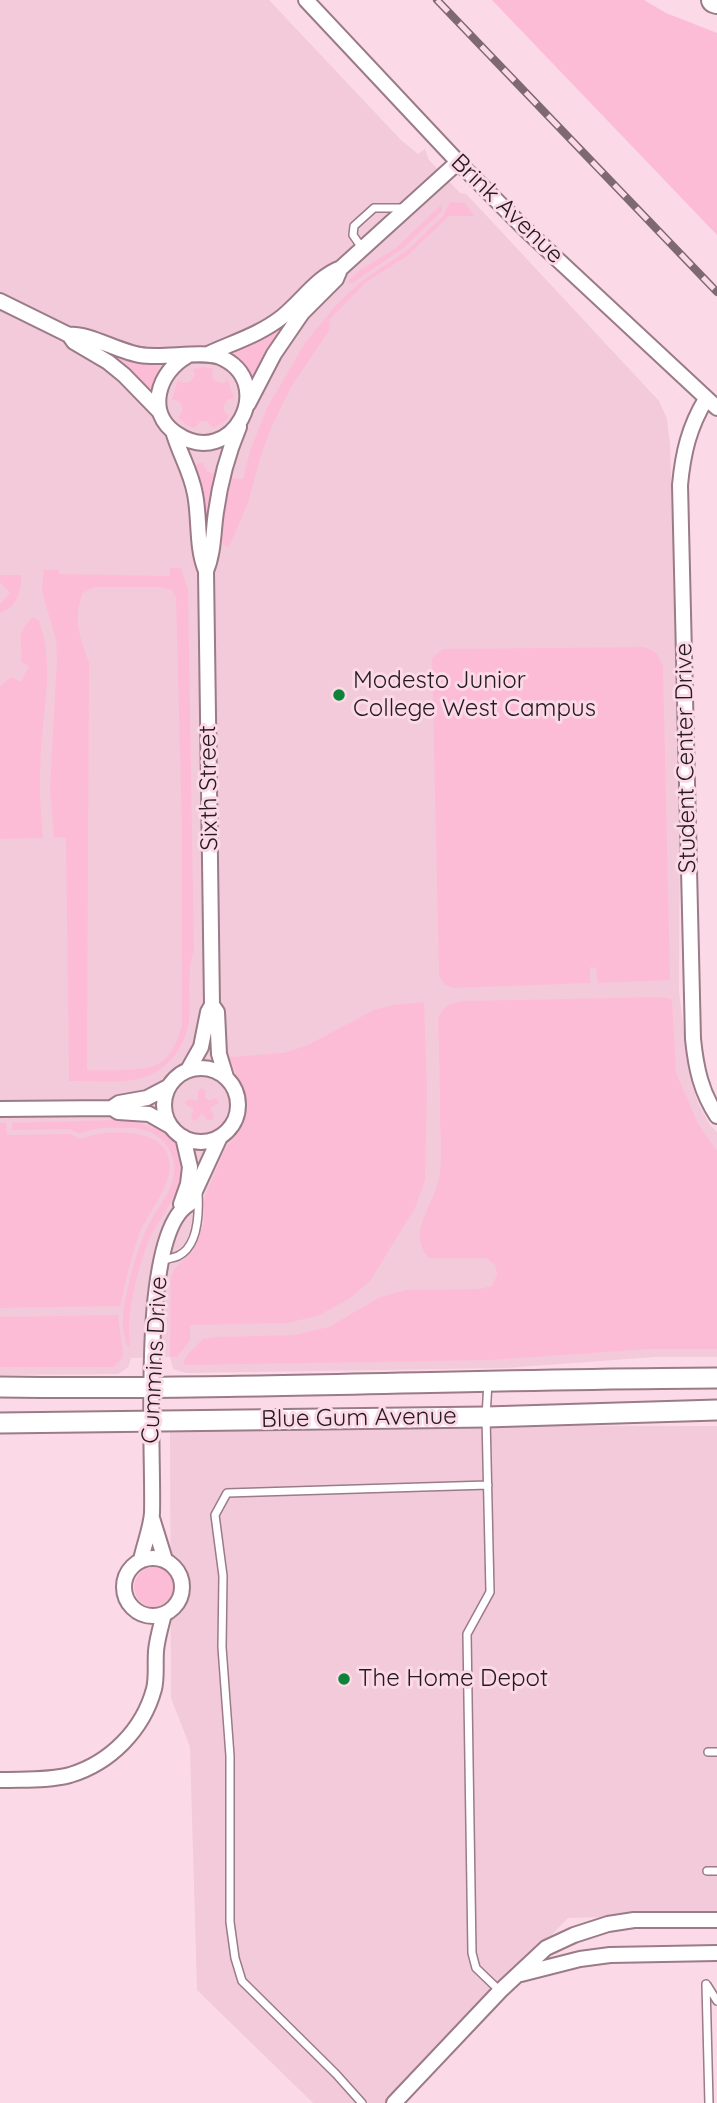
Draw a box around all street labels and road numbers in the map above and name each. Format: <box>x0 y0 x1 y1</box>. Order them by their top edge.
street label: Brink Avenue <box>445 148 569 270</box>
street label: Student Center Drive <box>670 643 702 873</box>
street label: Sixth Street <box>194 725 224 851</box>
street label: Cummins Drive <box>136 1276 174 1444</box>
street label: Blue Gum Avenue <box>261 1402 457 1434</box>

